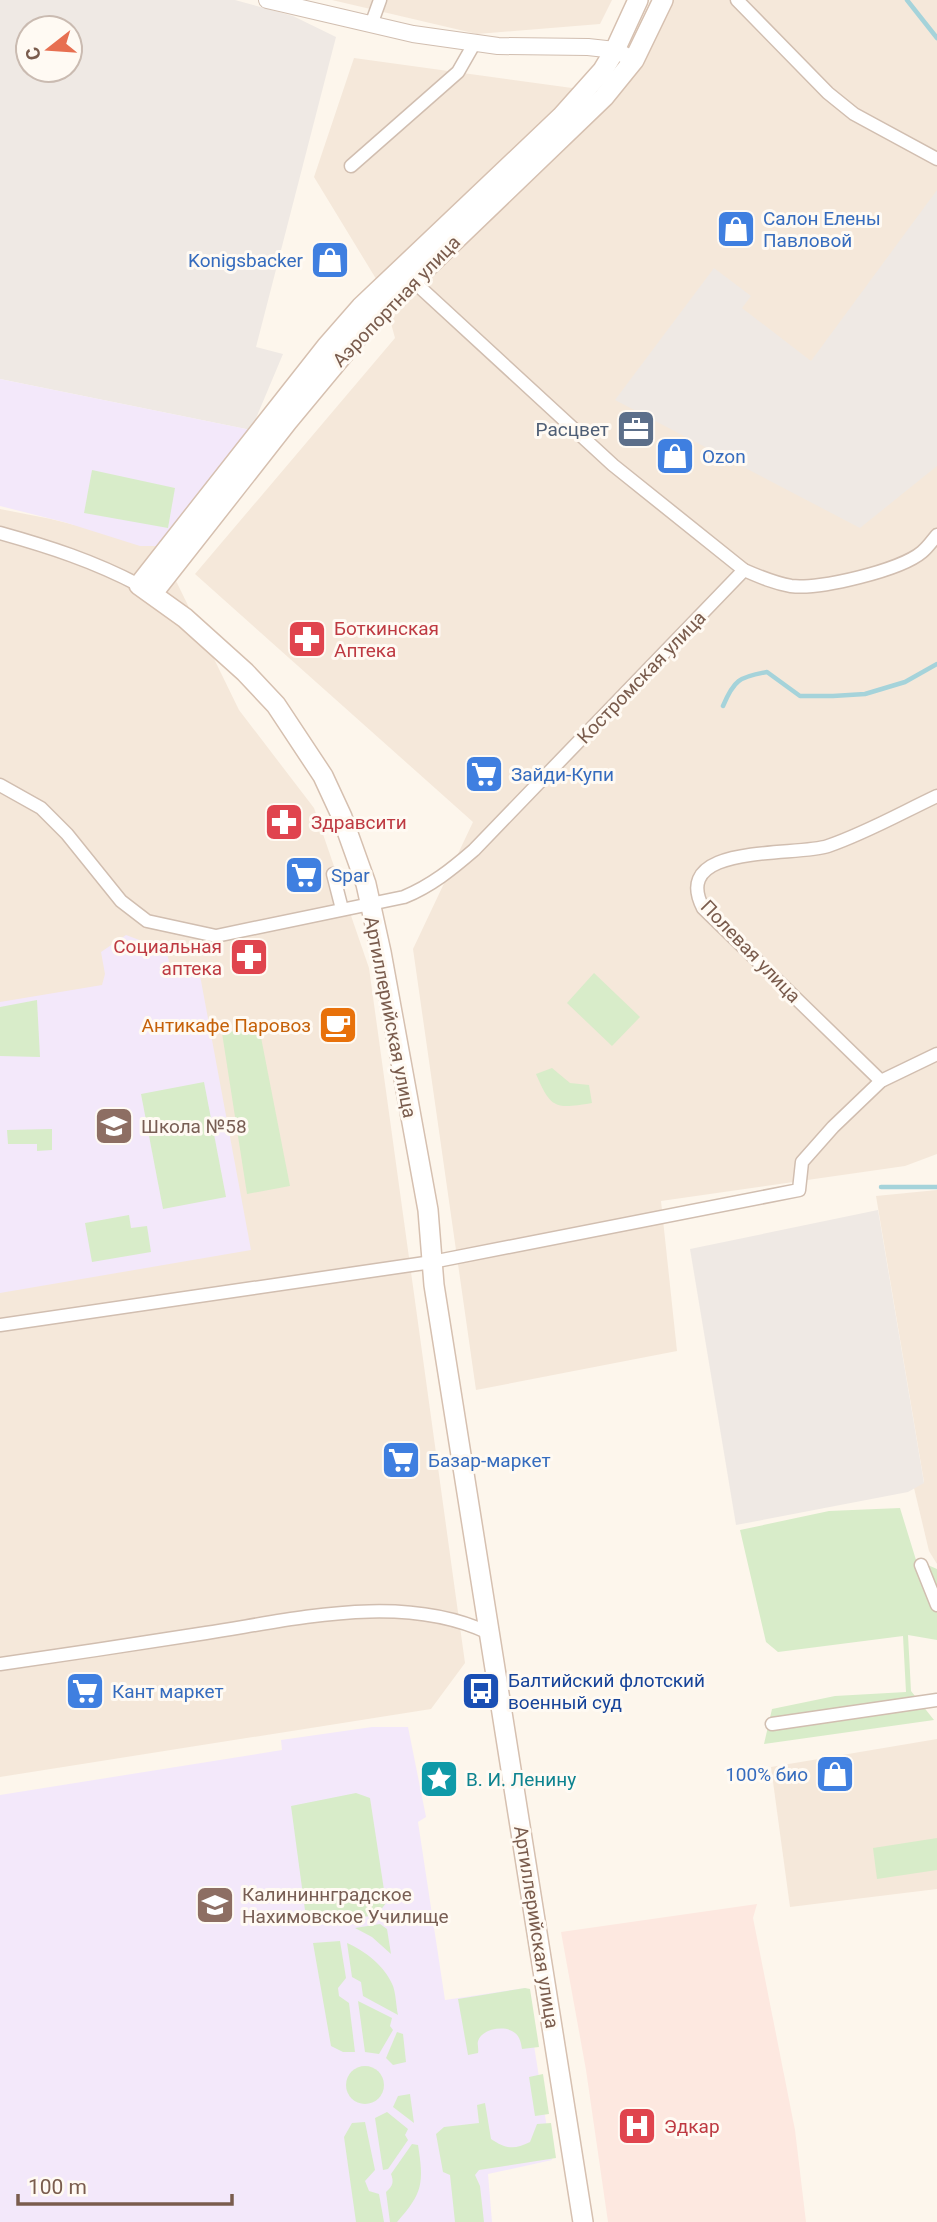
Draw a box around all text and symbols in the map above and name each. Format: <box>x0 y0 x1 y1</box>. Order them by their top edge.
north arrow <box>14 14 84 84</box>
text: С <box>20 45 46 63</box>
place label: Салон Елены Павловой <box>763 207 881 252</box>
shop icon: Салон Елены Павловой <box>715 208 757 250</box>
street label: Аэропортная улица <box>328 231 465 372</box>
shop icon: Konigsbacker <box>309 239 351 281</box>
place label: Konigsbacker <box>188 249 304 272</box>
office icon: Расцвет <box>615 408 657 450</box>
place label: Расцвет <box>536 418 609 441</box>
shop icon: Ozon <box>654 435 696 477</box>
place label: Ozon <box>702 445 746 468</box>
street label: Костромская улица <box>572 606 711 748</box>
place label: Боткинская Аптека <box>334 617 439 662</box>
pharmacy icon: Боткинская Аптека <box>286 618 328 660</box>
supermarket icon: Зайди-Купи <box>463 753 505 795</box>
place label: Зайди-Купи <box>511 763 614 786</box>
pharmacy icon: Здравсити <box>263 801 305 843</box>
place label: Здравсити <box>311 811 407 834</box>
supermarket icon: Spar <box>283 854 325 896</box>
place label: Spar <box>331 864 370 887</box>
street label: Полевая улица <box>696 895 805 1007</box>
street label: Артиллерийская улица <box>360 914 421 1120</box>
place label: Социальная аптека <box>113 935 222 980</box>
pharmacy icon: Социальная аптека <box>228 936 270 978</box>
cafe icon: Антикафе Паровоз <box>317 1004 359 1046</box>
place label: Антикафе Паровоз <box>142 1014 311 1037</box>
school or university icon: Школа №58 <box>93 1105 135 1147</box>
place label: Школа №58 <box>141 1115 247 1138</box>
supermarket icon: Базар-маркет <box>380 1439 422 1481</box>
place label: Базар-маркет <box>428 1449 551 1472</box>
place label: Балтийский флотский военный суд <box>508 1669 705 1714</box>
supermarket icon: Кант маркет <box>64 1670 106 1712</box>
bus stop icon: Балтийский флотский военный суд <box>460 1670 502 1712</box>
place label: Кант маркет <box>112 1680 224 1703</box>
shop icon: 100% био <box>814 1753 856 1795</box>
place icon: В. И. Ленину <box>418 1758 460 1800</box>
place label: 100% био <box>725 1763 808 1786</box>
place label: В. И. Ленину <box>466 1768 576 1791</box>
street label: Артиллерийская улица <box>509 1824 564 2030</box>
place label: Калининнградское Нахимовское Училище <box>242 1883 449 1928</box>
school or university icon: Калининнградское Нахимовское Училище <box>194 1884 236 1926</box>
hospital icon: Эдкар <box>616 2105 658 2147</box>
place label: Эдкар <box>664 2115 720 2138</box>
scale bar <box>18 2162 231 2206</box>
text: 100 m <box>28 2175 87 2199</box>

